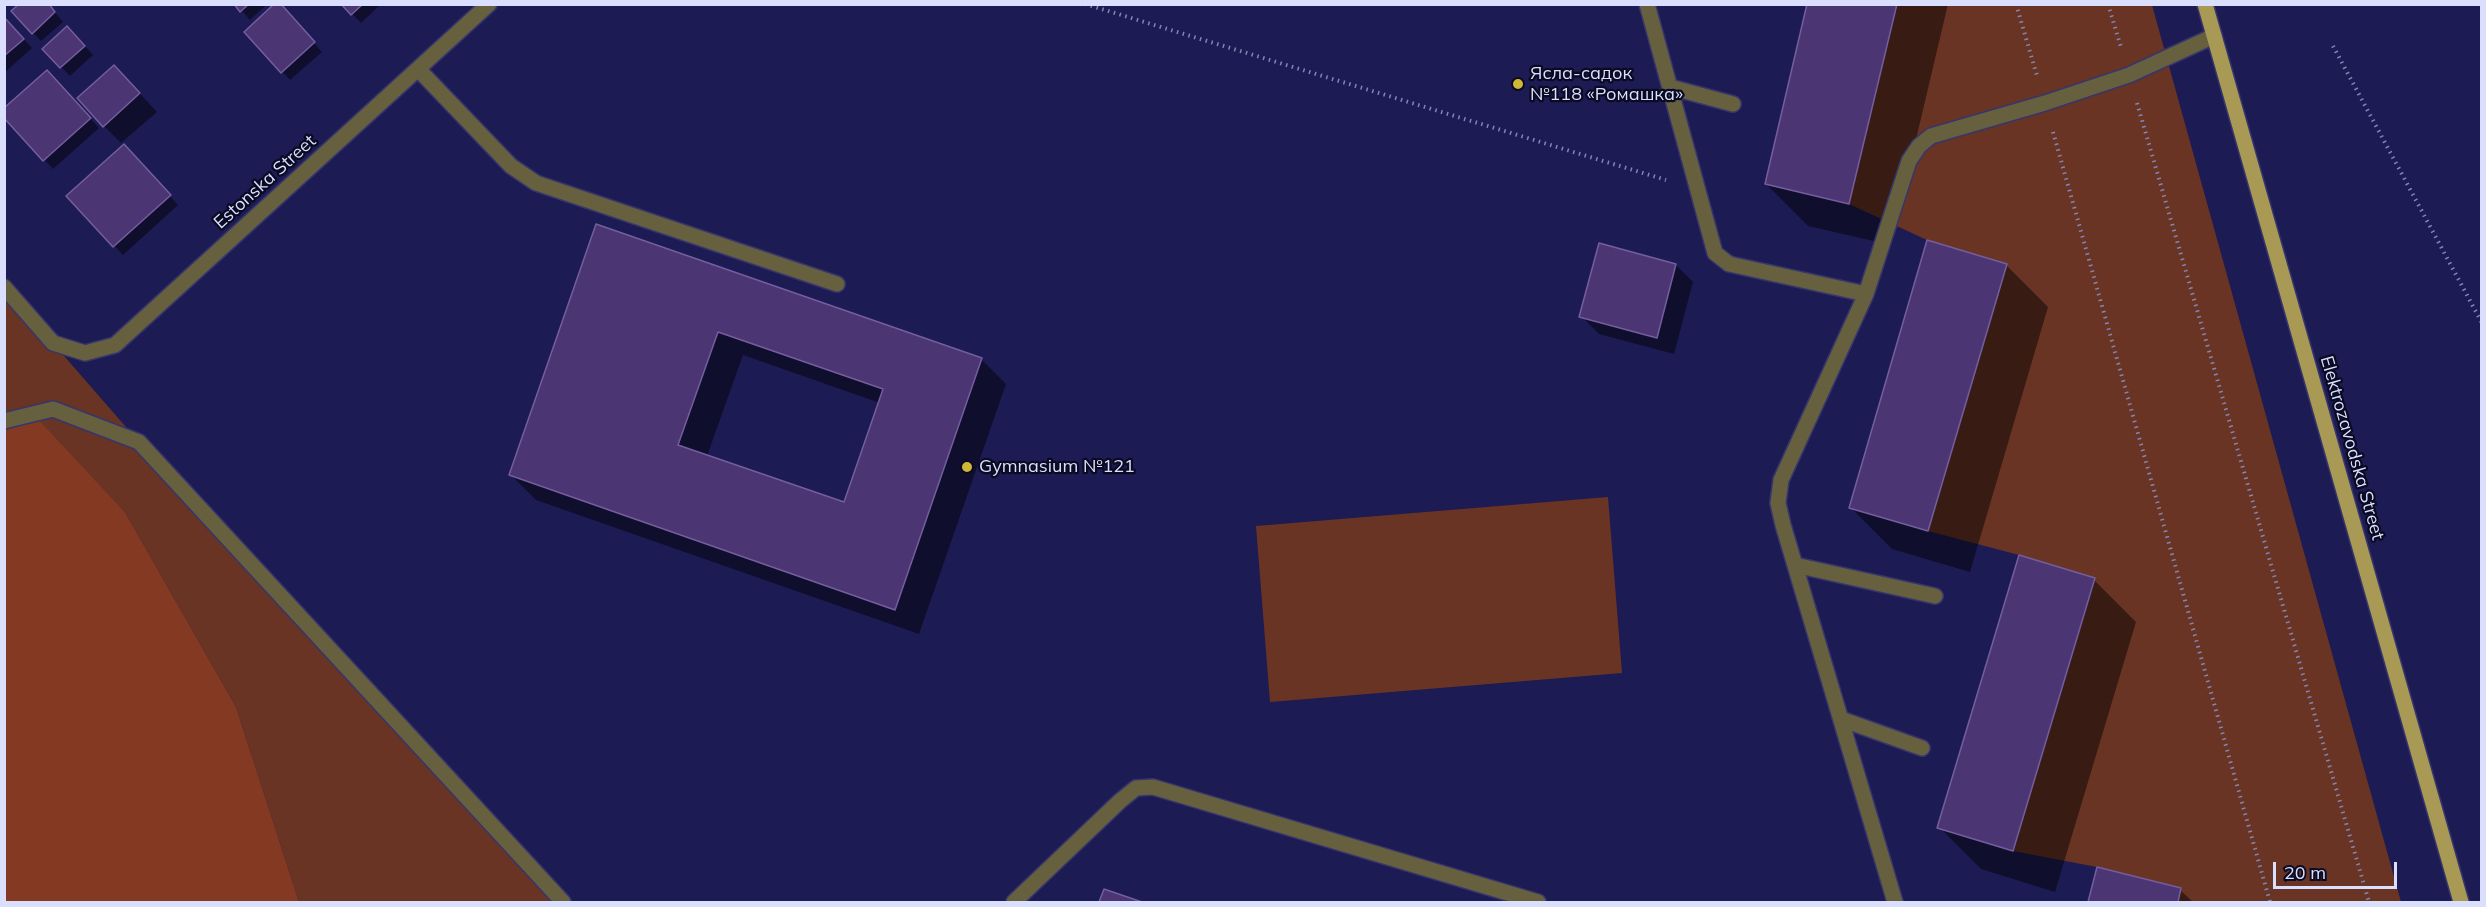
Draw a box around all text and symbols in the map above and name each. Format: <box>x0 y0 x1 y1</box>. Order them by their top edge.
place label: Ясла-садок №118 «Ромашка» <box>1530 63 1683 106</box>
marker: Ясла-садок №118 «Ромашка» <box>1511 77 1525 91</box>
street label: Estonska Street <box>210 131 320 233</box>
street label: Elektrozavodska Street <box>2315 353 2389 543</box>
place label: Gymnasium №121 <box>979 456 1135 478</box>
marker: Gymnasium №121 <box>960 460 974 474</box>
scale bar <box>2276 850 2400 888</box>
text: 20 m <box>2284 861 2326 884</box>

